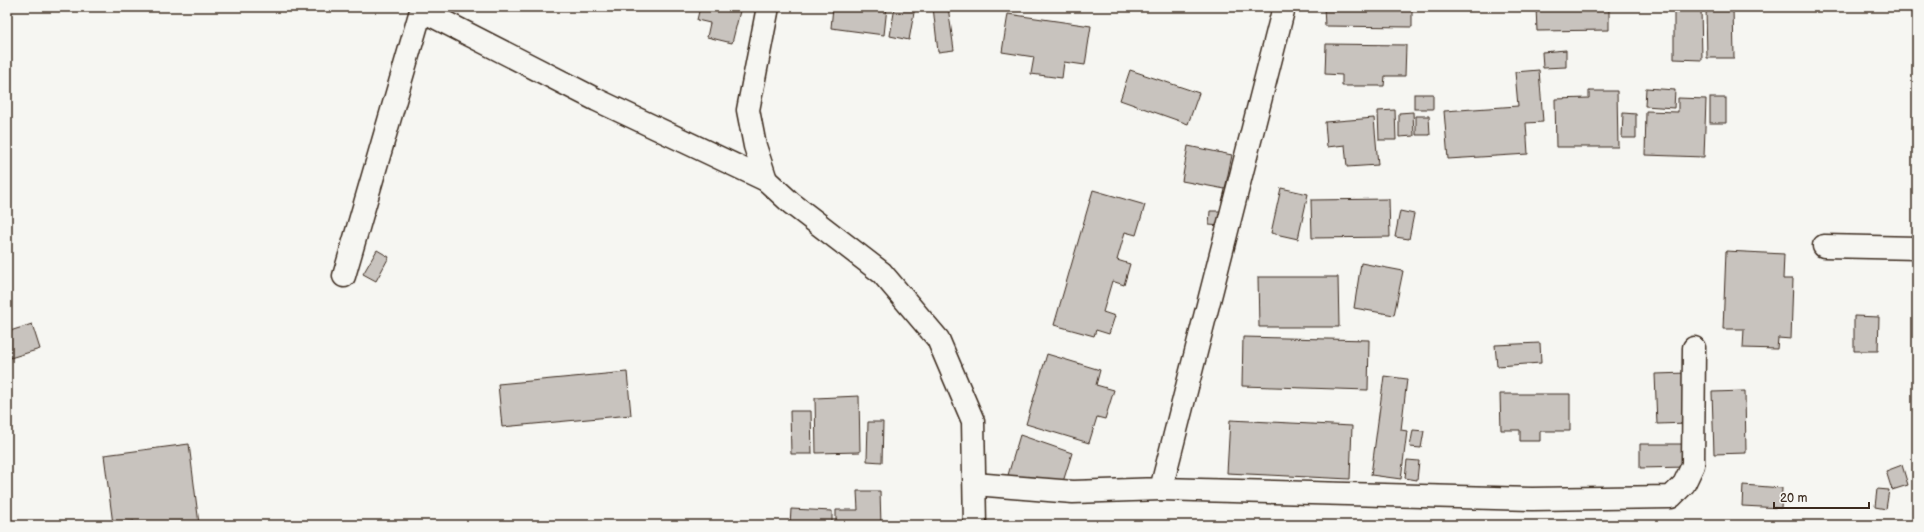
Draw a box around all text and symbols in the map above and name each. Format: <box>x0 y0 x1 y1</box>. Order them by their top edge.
scale bar <box>1774 484 1869 510</box>
text: 20 m <box>1780 491 1807 506</box>

